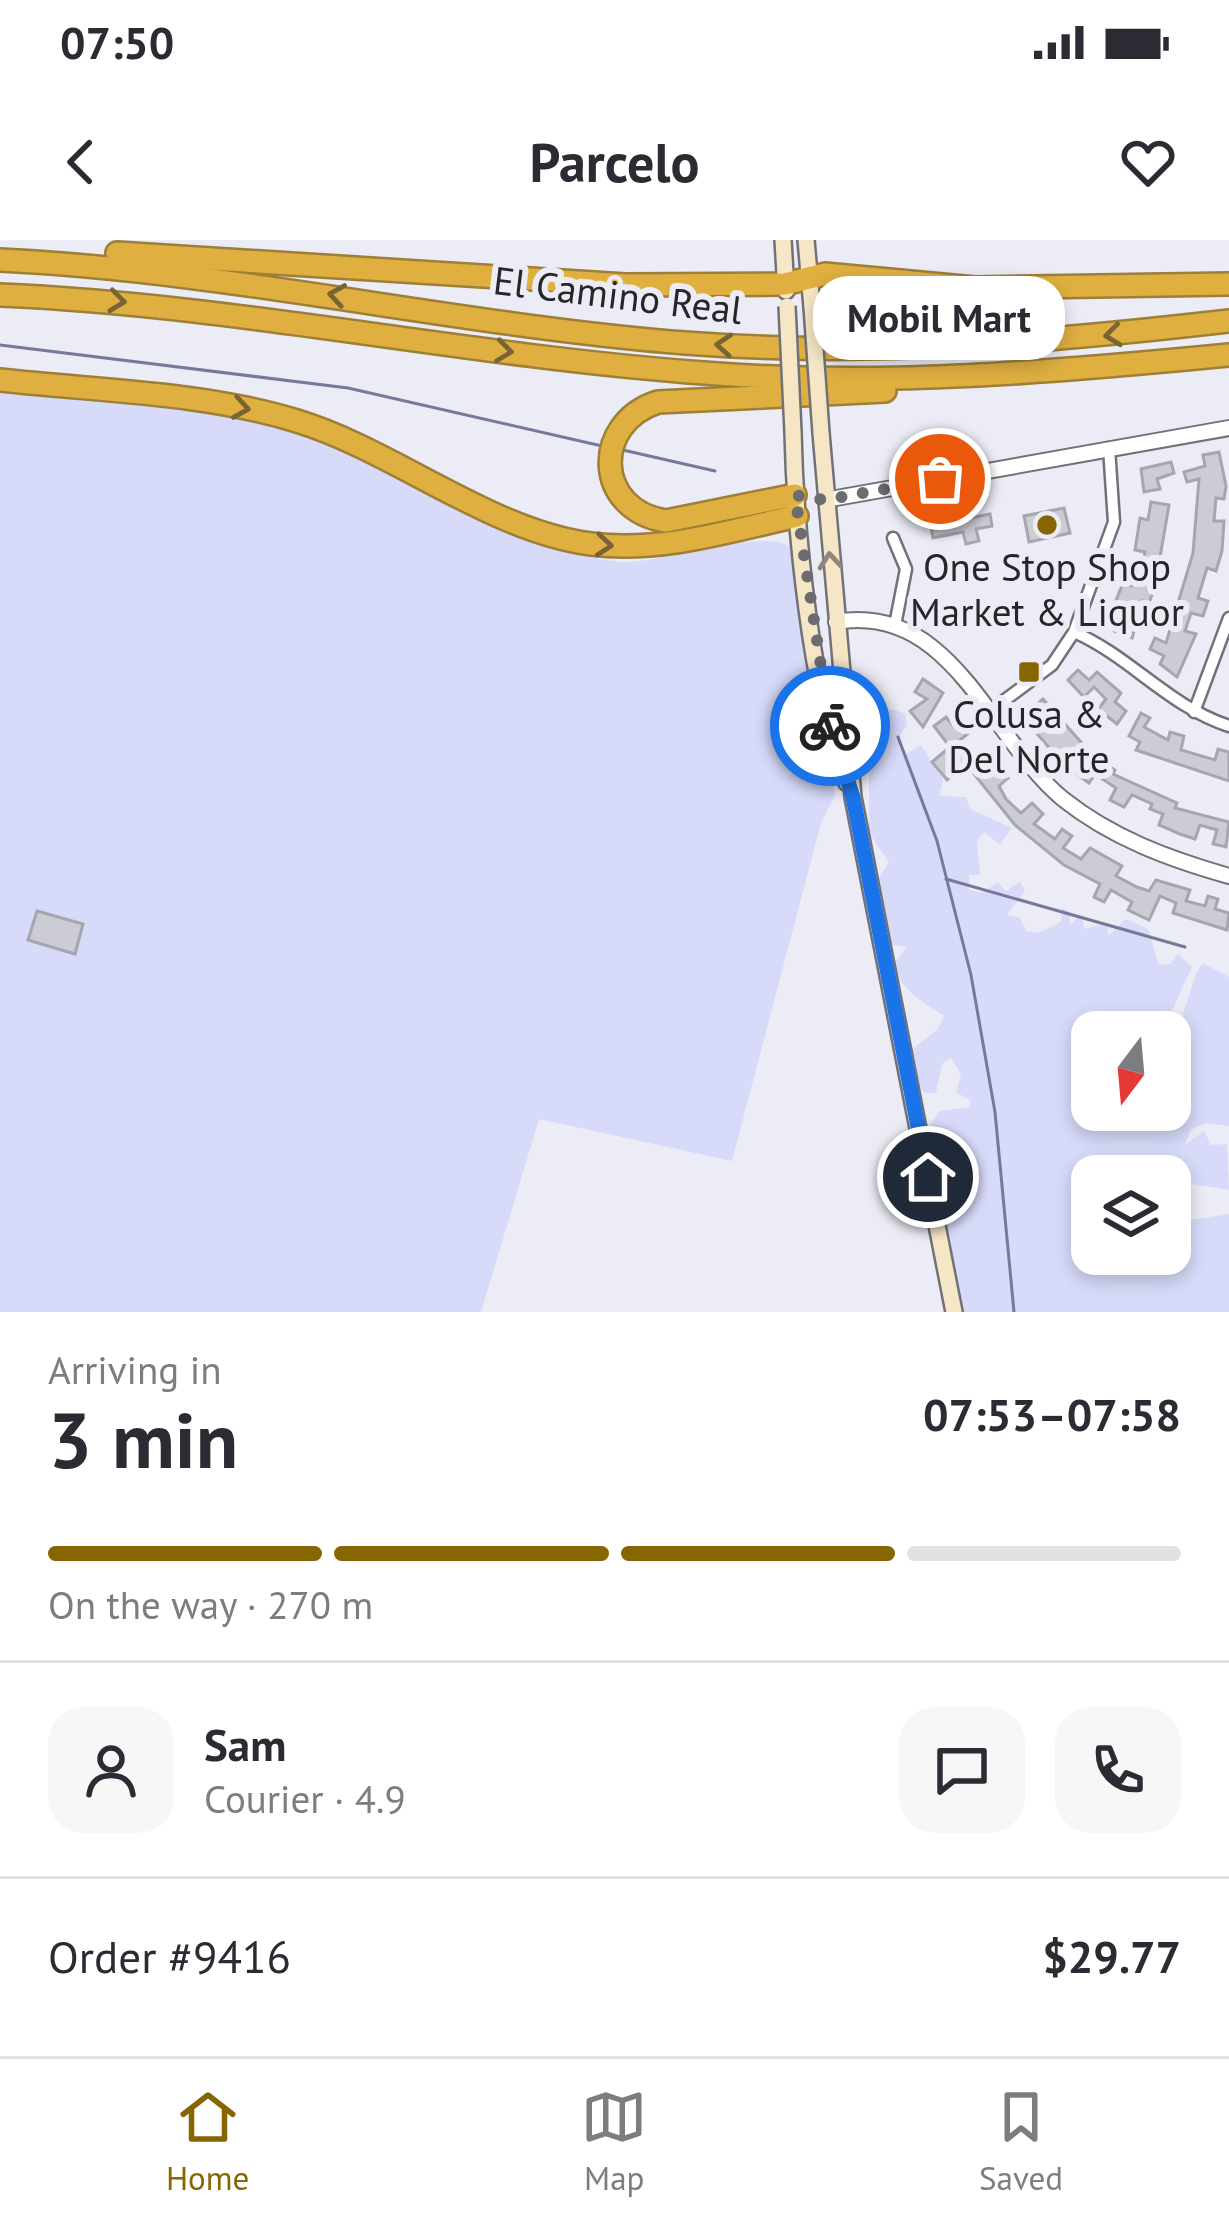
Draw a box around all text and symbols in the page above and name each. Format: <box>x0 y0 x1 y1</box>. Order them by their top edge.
text: 07:50 <box>60 13 174 71</box>
text: Parcelo <box>530 127 699 197</box>
icon: back <box>48 129 114 195</box>
icon: heart <box>1115 129 1181 195</box>
street label: El Camino Real <box>491 254 746 335</box>
callout: Mobil Mart <box>814 275 1066 359</box>
one-way arrow <box>327 283 347 309</box>
one-way arrow <box>107 288 127 314</box>
text: Mobil Mart <box>847 292 1031 343</box>
one-way arrow <box>1103 321 1123 347</box>
one-way arrow <box>714 333 733 359</box>
one-way arrow <box>494 338 513 364</box>
one-way arrow <box>231 394 251 419</box>
pin <box>889 428 991 530</box>
icon: bag <box>907 446 973 512</box>
marker: One Stop Shop Market & Liquor <box>1034 512 1060 538</box>
one-way arrow <box>595 531 614 557</box>
place label: One Stop Shop Market & Liquor <box>910 541 1184 637</box>
one-way arrow <box>818 551 843 570</box>
marker: Colusa & Del Norte <box>1016 659 1042 685</box>
courier <box>770 666 890 786</box>
place label: Colusa & Del Norte <box>948 688 1110 784</box>
icon: bike <box>797 693 863 759</box>
north arrow <box>1071 1011 1191 1131</box>
map controls <box>1071 1011 1191 1275</box>
pin <box>877 1126 979 1228</box>
icon: home <box>895 1144 961 1210</box>
button: layers <box>1071 1155 1191 1275</box>
text: Arriving in <box>48 1344 222 1395</box>
text: 07:53–07:58 <box>923 1385 1181 1443</box>
text: 3 min <box>48 1389 238 1490</box>
text: On the way · 270 m <box>48 1579 373 1630</box>
button: person <box>48 1707 174 1833</box>
button: chat <box>899 1707 1025 1833</box>
button: phone <box>1055 1707 1181 1833</box>
text: Sam <box>204 1715 286 1773</box>
text: Courier · 4.9 <box>204 1773 406 1824</box>
text: Order #9416 <box>48 1927 291 1985</box>
text: $29.77 <box>1042 1927 1181 1985</box>
tab: Home <box>166 2084 249 2199</box>
tab: Map <box>581 2084 647 2199</box>
tab: Saved <box>979 2084 1063 2199</box>

